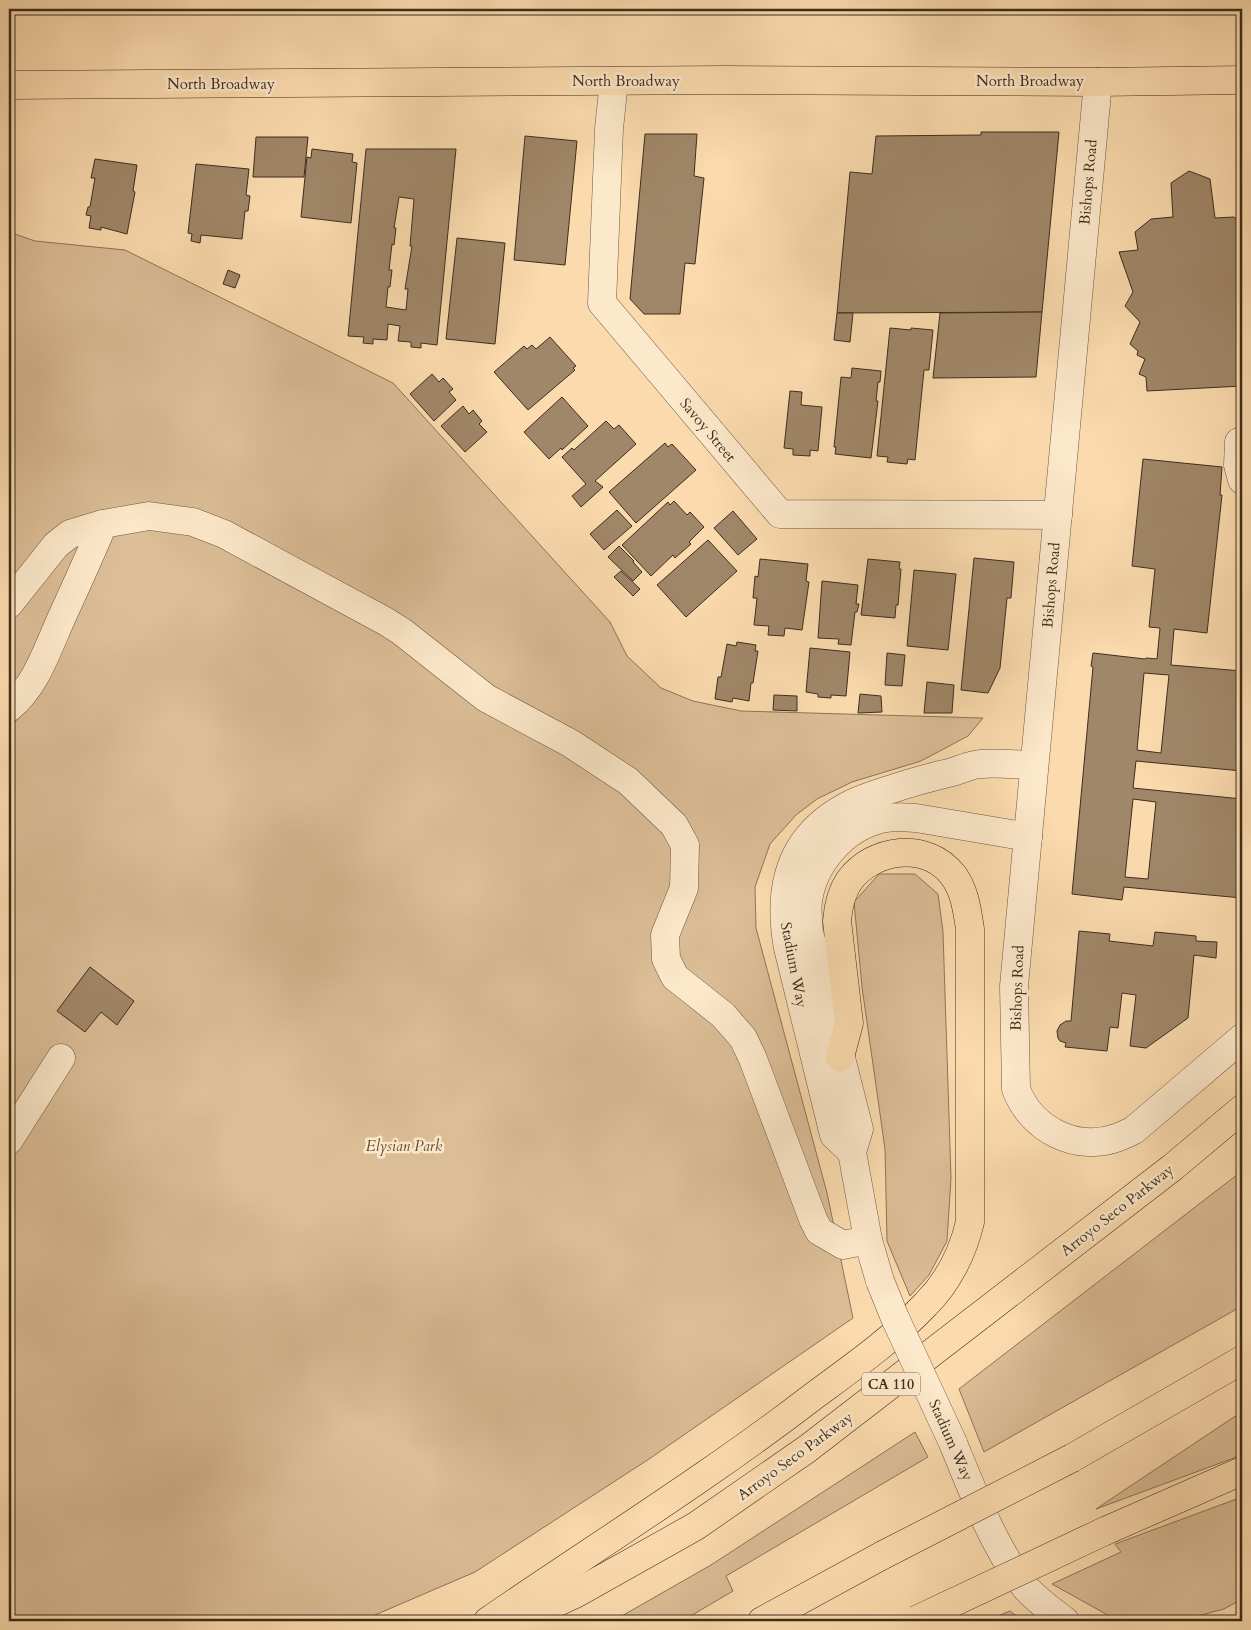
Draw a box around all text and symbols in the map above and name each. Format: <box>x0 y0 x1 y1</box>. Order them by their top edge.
street label: North Broadway <box>572 71 680 91</box>
street label: North Broadway <box>976 71 1084 91</box>
street label: North Broadway <box>167 74 275 94</box>
street label: Bishops Road <box>1074 138 1102 226</box>
street label: Savoy Street <box>675 394 741 466</box>
street label: Bishops Road <box>1037 541 1065 629</box>
street label: Stadium Way <box>776 920 812 1010</box>
street label: Bishops Road <box>1006 945 1028 1031</box>
park label: Elysian Park <box>366 1136 443 1156</box>
street label: Arroyo Seco Parkway <box>1056 1159 1178 1260</box>
road number: CA 110 <box>862 1372 920 1396</box>
street label: Stadium Way <box>924 1396 978 1484</box>
street label: Arroyo Seco Parkway <box>733 1407 857 1505</box>

